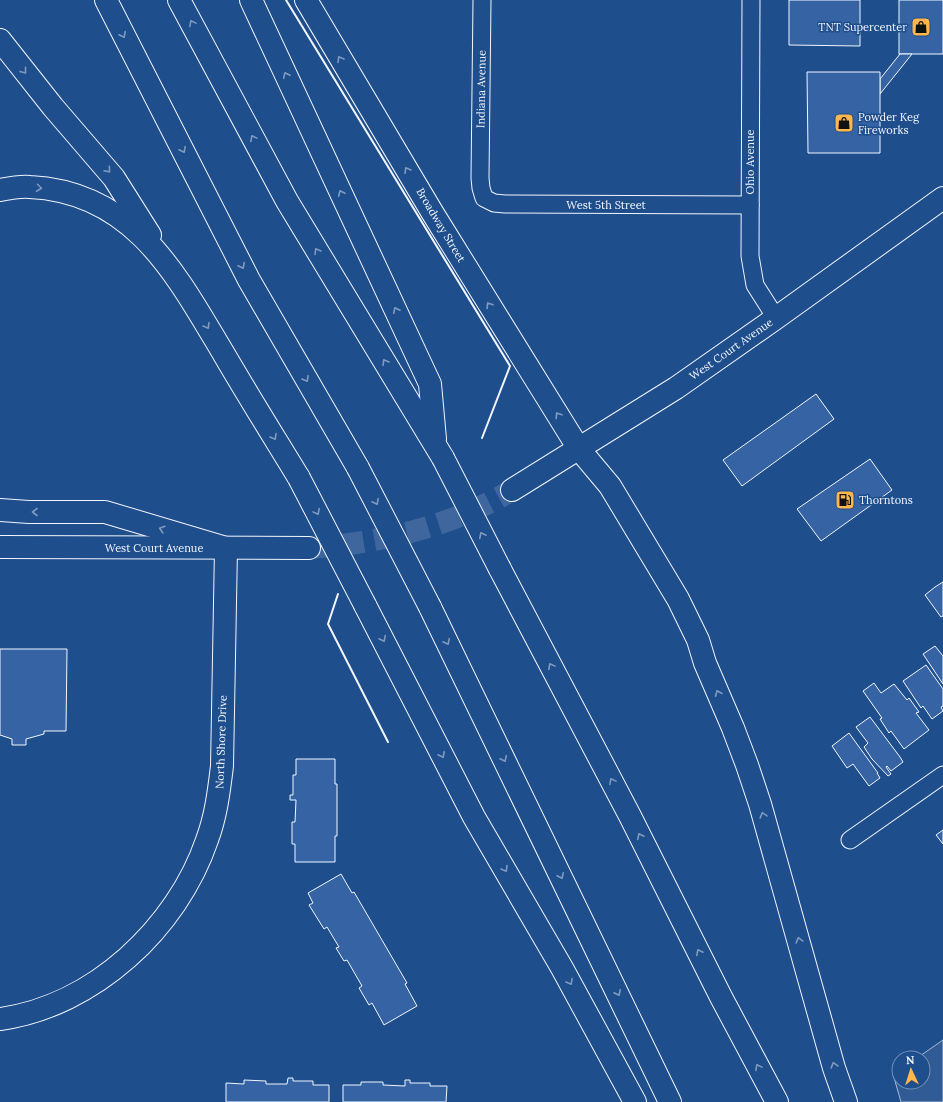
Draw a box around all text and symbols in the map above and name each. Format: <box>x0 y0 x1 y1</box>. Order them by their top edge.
shop icon: TNT Supercenter <box>910 16 932 38</box>
one-way arrow <box>189 20 196 27</box>
place label: TNT Supercenter <box>818 20 907 34</box>
one-way arrow <box>119 30 126 38</box>
street label: Indiana Avenue <box>473 50 489 128</box>
one-way arrow <box>338 56 345 63</box>
one-way arrow <box>20 66 27 73</box>
one-way arrow <box>283 71 291 79</box>
place label: Powder Keg Fireworks <box>858 110 920 137</box>
shop icon: Powder Keg Fireworks <box>833 112 855 134</box>
street label: Ohio Avenue <box>743 129 757 195</box>
one-way arrow <box>250 134 258 142</box>
one-way arrow <box>178 146 185 154</box>
one-way arrow <box>103 166 110 173</box>
one-way arrow <box>405 167 412 174</box>
one-way arrow <box>36 183 42 192</box>
street label: Broadway Street <box>413 185 469 265</box>
one-way arrow <box>338 189 346 197</box>
street label: West 5th Street <box>566 198 647 212</box>
one-way arrow <box>315 248 322 255</box>
one-way arrow <box>237 262 245 269</box>
one-way arrow <box>487 302 494 309</box>
one-way arrow <box>393 307 401 315</box>
street label: West Court Avenue <box>687 315 775 383</box>
one-way arrow <box>202 322 209 329</box>
one-way arrow <box>382 359 390 366</box>
one-way arrow <box>302 375 309 382</box>
one-way arrow <box>555 412 563 419</box>
one-way arrow <box>270 433 277 440</box>
fuel station icon: Thorntons <box>834 489 856 511</box>
place label: Thorntons <box>859 493 913 507</box>
one-way arrow <box>371 498 379 505</box>
one-way arrow <box>32 508 38 516</box>
one-way arrow <box>312 508 320 515</box>
one-way arrow <box>159 525 166 534</box>
one-way arrow <box>480 532 487 539</box>
street label: West Court Avenue <box>105 541 203 555</box>
one-way arrow <box>378 635 386 642</box>
one-way arrow <box>442 638 450 645</box>
one-way arrow <box>549 663 556 671</box>
one-way arrow <box>715 690 723 697</box>
street label: North Shore Drive <box>212 695 230 789</box>
one-way arrow <box>438 751 445 758</box>
one-way arrow <box>499 754 507 762</box>
one-way arrow <box>609 778 617 786</box>
one-way arrow <box>759 812 768 819</box>
one-way arrow <box>637 833 645 840</box>
one-way arrow <box>500 865 507 872</box>
one-way arrow <box>556 871 564 879</box>
one-way arrow <box>795 936 804 943</box>
one-way arrow <box>696 949 703 956</box>
one-way arrow <box>565 978 572 985</box>
one-way arrow <box>613 988 620 996</box>
north arrow <box>891 1050 931 1090</box>
text: N <box>906 1053 916 1067</box>
one-way arrow <box>830 1062 839 1069</box>
one-way arrow <box>756 1064 763 1072</box>

